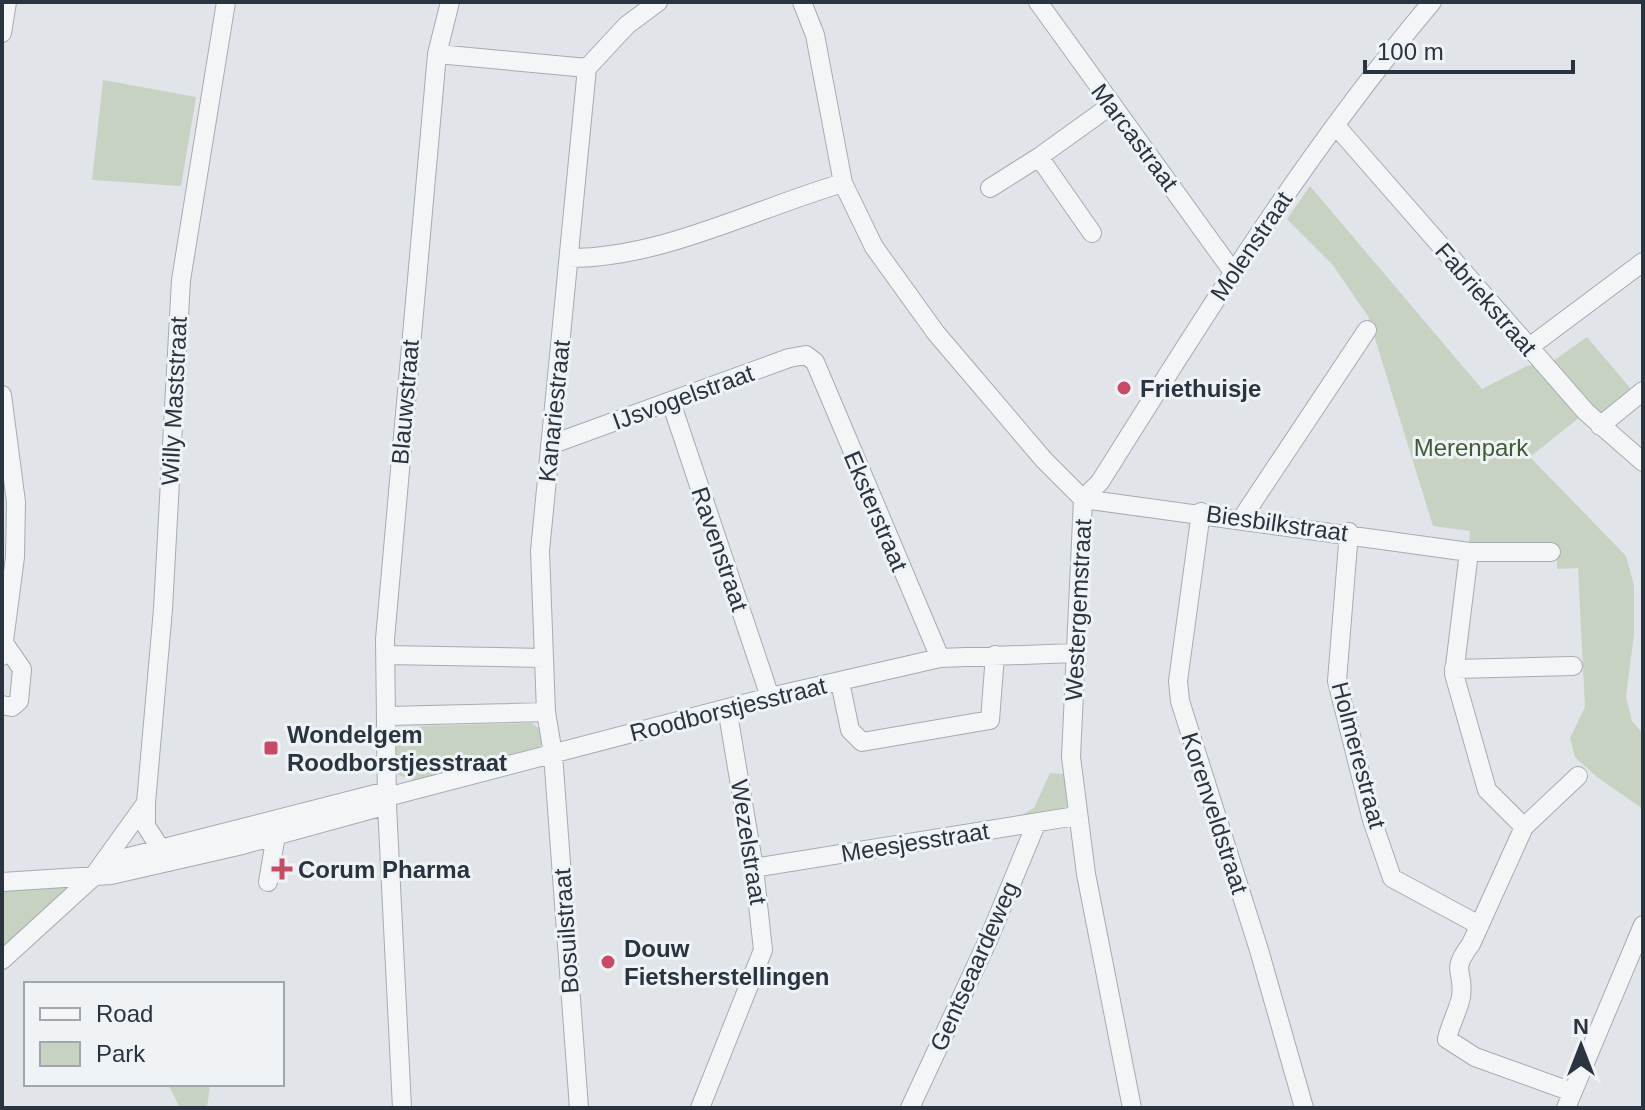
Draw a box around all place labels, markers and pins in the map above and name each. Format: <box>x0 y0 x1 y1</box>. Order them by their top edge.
place label: Friethuisje <box>1140 375 1261 402</box>
marker: Friethuisje <box>1115 379 1133 397</box>
place label: Wondelgem Roodborstjesstraat <box>287 721 507 776</box>
marker: Wondelgem Roodborstjesstraat <box>262 739 280 757</box>
place label: Corum Pharma <box>298 856 471 883</box>
marker: Corum Pharma <box>273 860 291 878</box>
place label: Douw Fietsherstellingen <box>624 935 829 990</box>
marker: Douw Fietsherstellingen <box>599 953 617 971</box>

